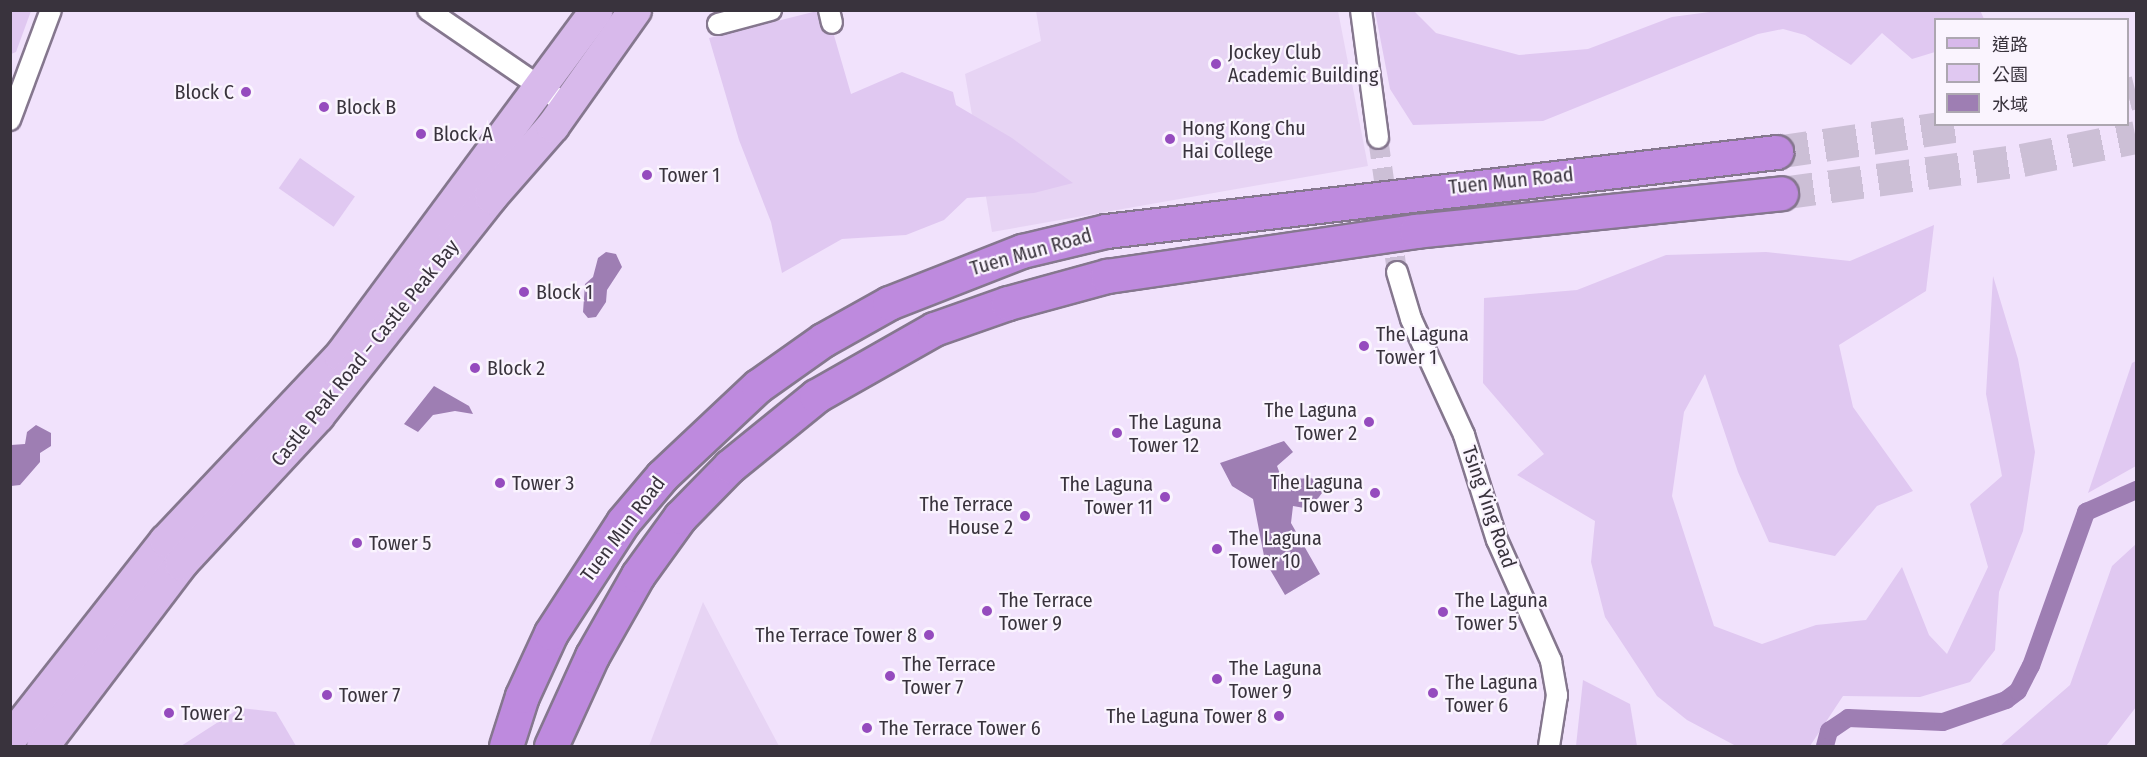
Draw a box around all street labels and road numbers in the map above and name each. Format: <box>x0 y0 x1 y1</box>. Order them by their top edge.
street label: Tuen Mun Road <box>1447 163 1575 199</box>
street label: Tuen Mun Road <box>967 223 1095 281</box>
street label: Castle Peak Road – Castle Peak Bay <box>266 235 464 471</box>
street label: Tsing Ying Road <box>1457 443 1521 571</box>
street label: Tuen Mun Road <box>576 472 670 586</box>

